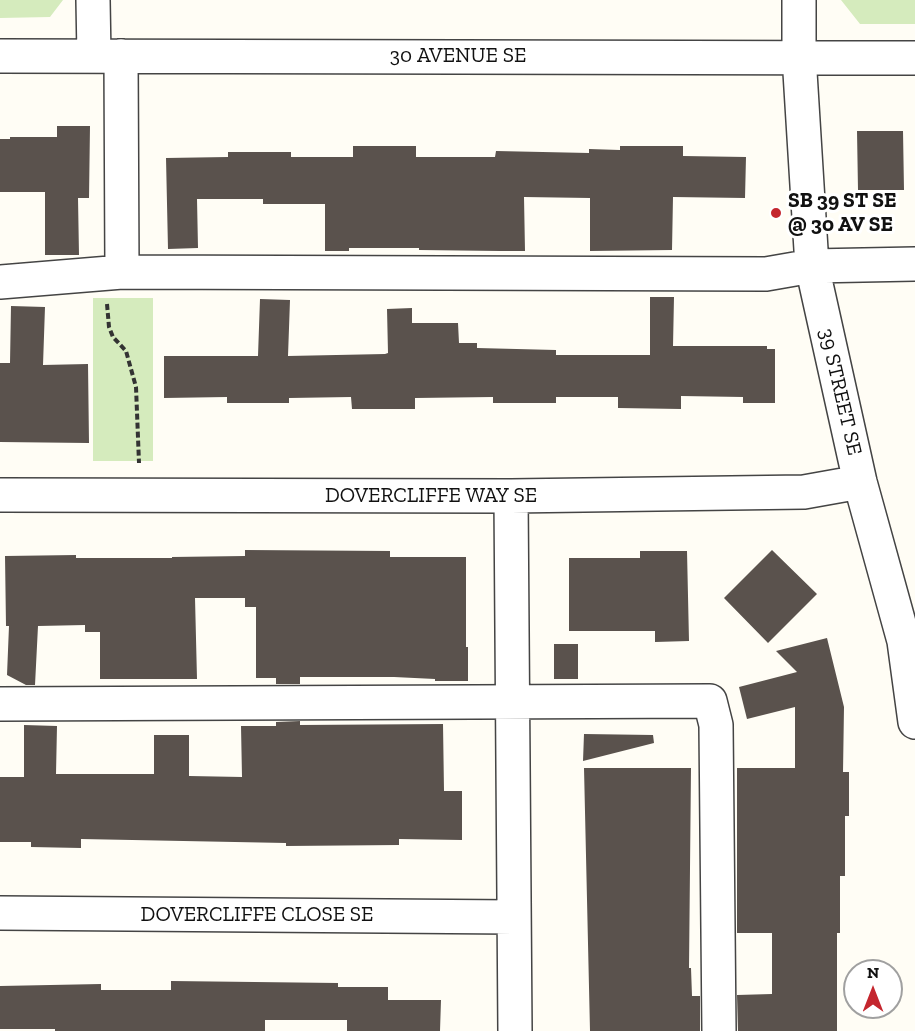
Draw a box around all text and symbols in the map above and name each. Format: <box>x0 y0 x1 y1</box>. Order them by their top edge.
street label: 30 AVENUE SE <box>390 43 526 69</box>
place label: SB 39 ST SE @ 30 AV SE <box>788 188 896 238</box>
marker: SB 39 ST SE @ 30 AV SE <box>769 206 783 220</box>
street label: 39 STREET SE <box>813 326 867 458</box>
street label: DOVERCLIFFE WAY SE <box>325 483 537 509</box>
street label: DOVERCLIFFE CLOSE SE <box>141 902 373 928</box>
north arrow <box>843 959 903 1019</box>
text: N <box>867 963 879 982</box>

